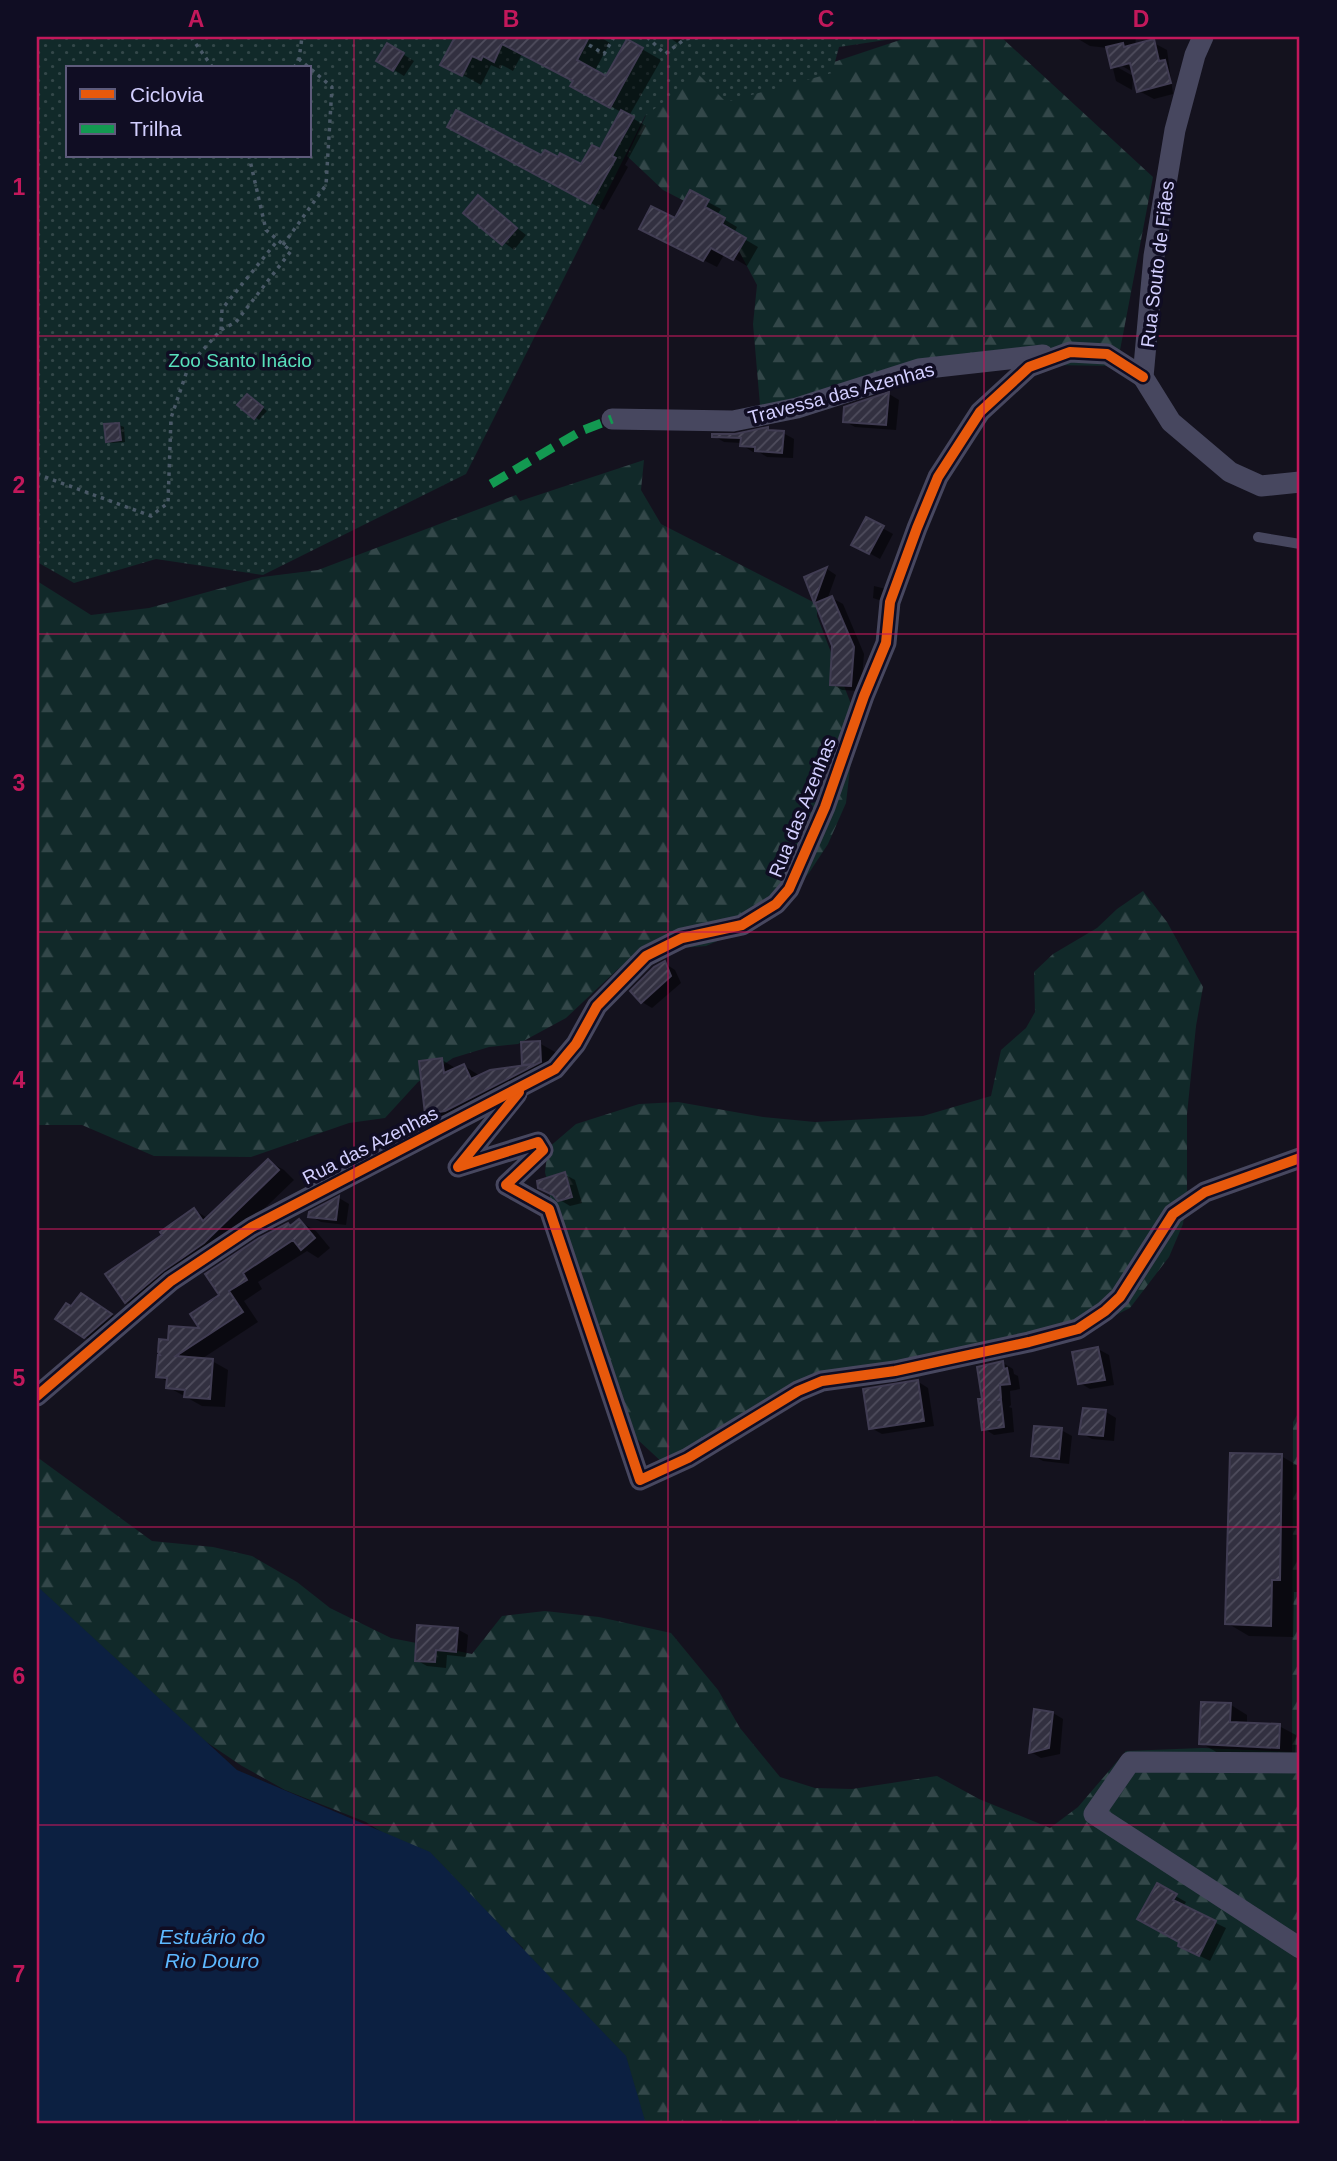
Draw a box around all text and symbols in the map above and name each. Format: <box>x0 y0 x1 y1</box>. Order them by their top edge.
text: A <box>188 6 204 32</box>
text: B <box>503 6 519 32</box>
text: C <box>818 6 834 32</box>
text: D <box>1133 6 1149 32</box>
legend <box>66 66 312 158</box>
text: Ciclovia <box>130 83 204 106</box>
text: Trilha <box>130 117 182 140</box>
text: 1 <box>13 174 26 200</box>
street label: Rua Souto de Fiães <box>1137 179 1178 349</box>
park label: Zoo Santo Inácio <box>168 350 312 371</box>
street label: Travessa das Azenhas <box>746 359 936 428</box>
text: 2 <box>13 472 25 498</box>
street label: Rua das Azenhas <box>765 734 840 880</box>
text: 3 <box>13 770 25 796</box>
text: 4 <box>13 1067 26 1093</box>
street label: Rua das Azenhas <box>299 1102 441 1189</box>
text: 5 <box>13 1365 26 1391</box>
text: 6 <box>13 1663 25 1689</box>
water label: Estuário do Rio Douro <box>159 1925 265 1972</box>
text: 7 <box>13 1961 25 1987</box>

